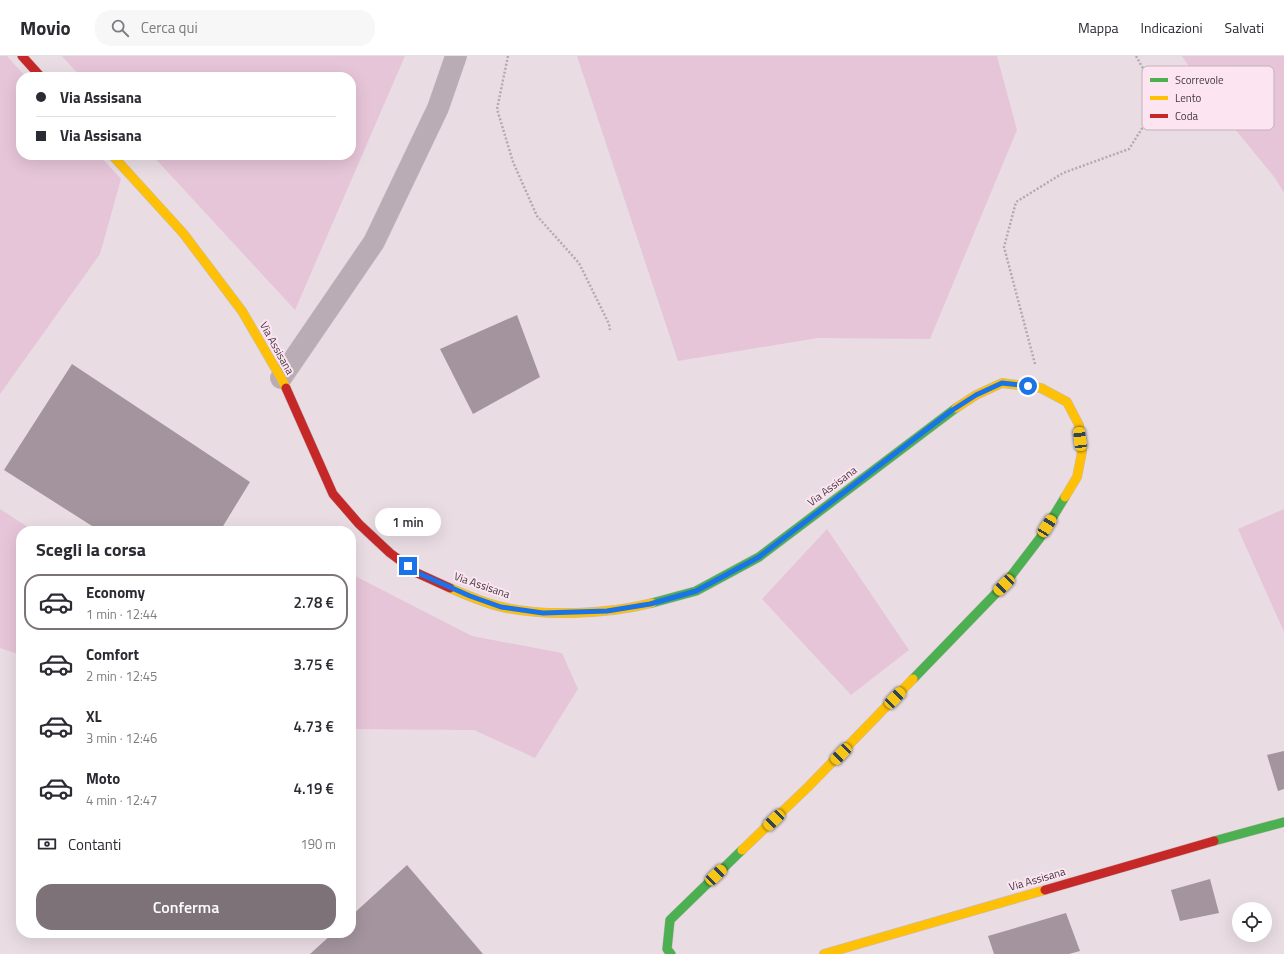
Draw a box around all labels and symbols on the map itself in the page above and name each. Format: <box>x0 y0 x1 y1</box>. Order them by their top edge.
legend <box>1142 66 1274 130</box>
text: Scorrevole <box>1175 72 1224 88</box>
text: Lento <box>1175 90 1202 106</box>
text: Coda <box>1175 108 1199 124</box>
street label: Via Assisana <box>256 319 298 378</box>
route start <box>1019 377 1037 395</box>
car <box>1073 426 1087 452</box>
street label: Via Assisana <box>804 462 860 510</box>
callout: 1 min <box>375 508 441 536</box>
car <box>1036 513 1058 539</box>
route end <box>399 557 417 575</box>
street label: Via Assisana <box>452 568 512 602</box>
car <box>991 572 1017 598</box>
car <box>882 685 908 711</box>
car <box>828 741 854 767</box>
car <box>761 807 787 833</box>
car <box>703 862 729 888</box>
street label: Via Assisana <box>1007 863 1068 895</box>

